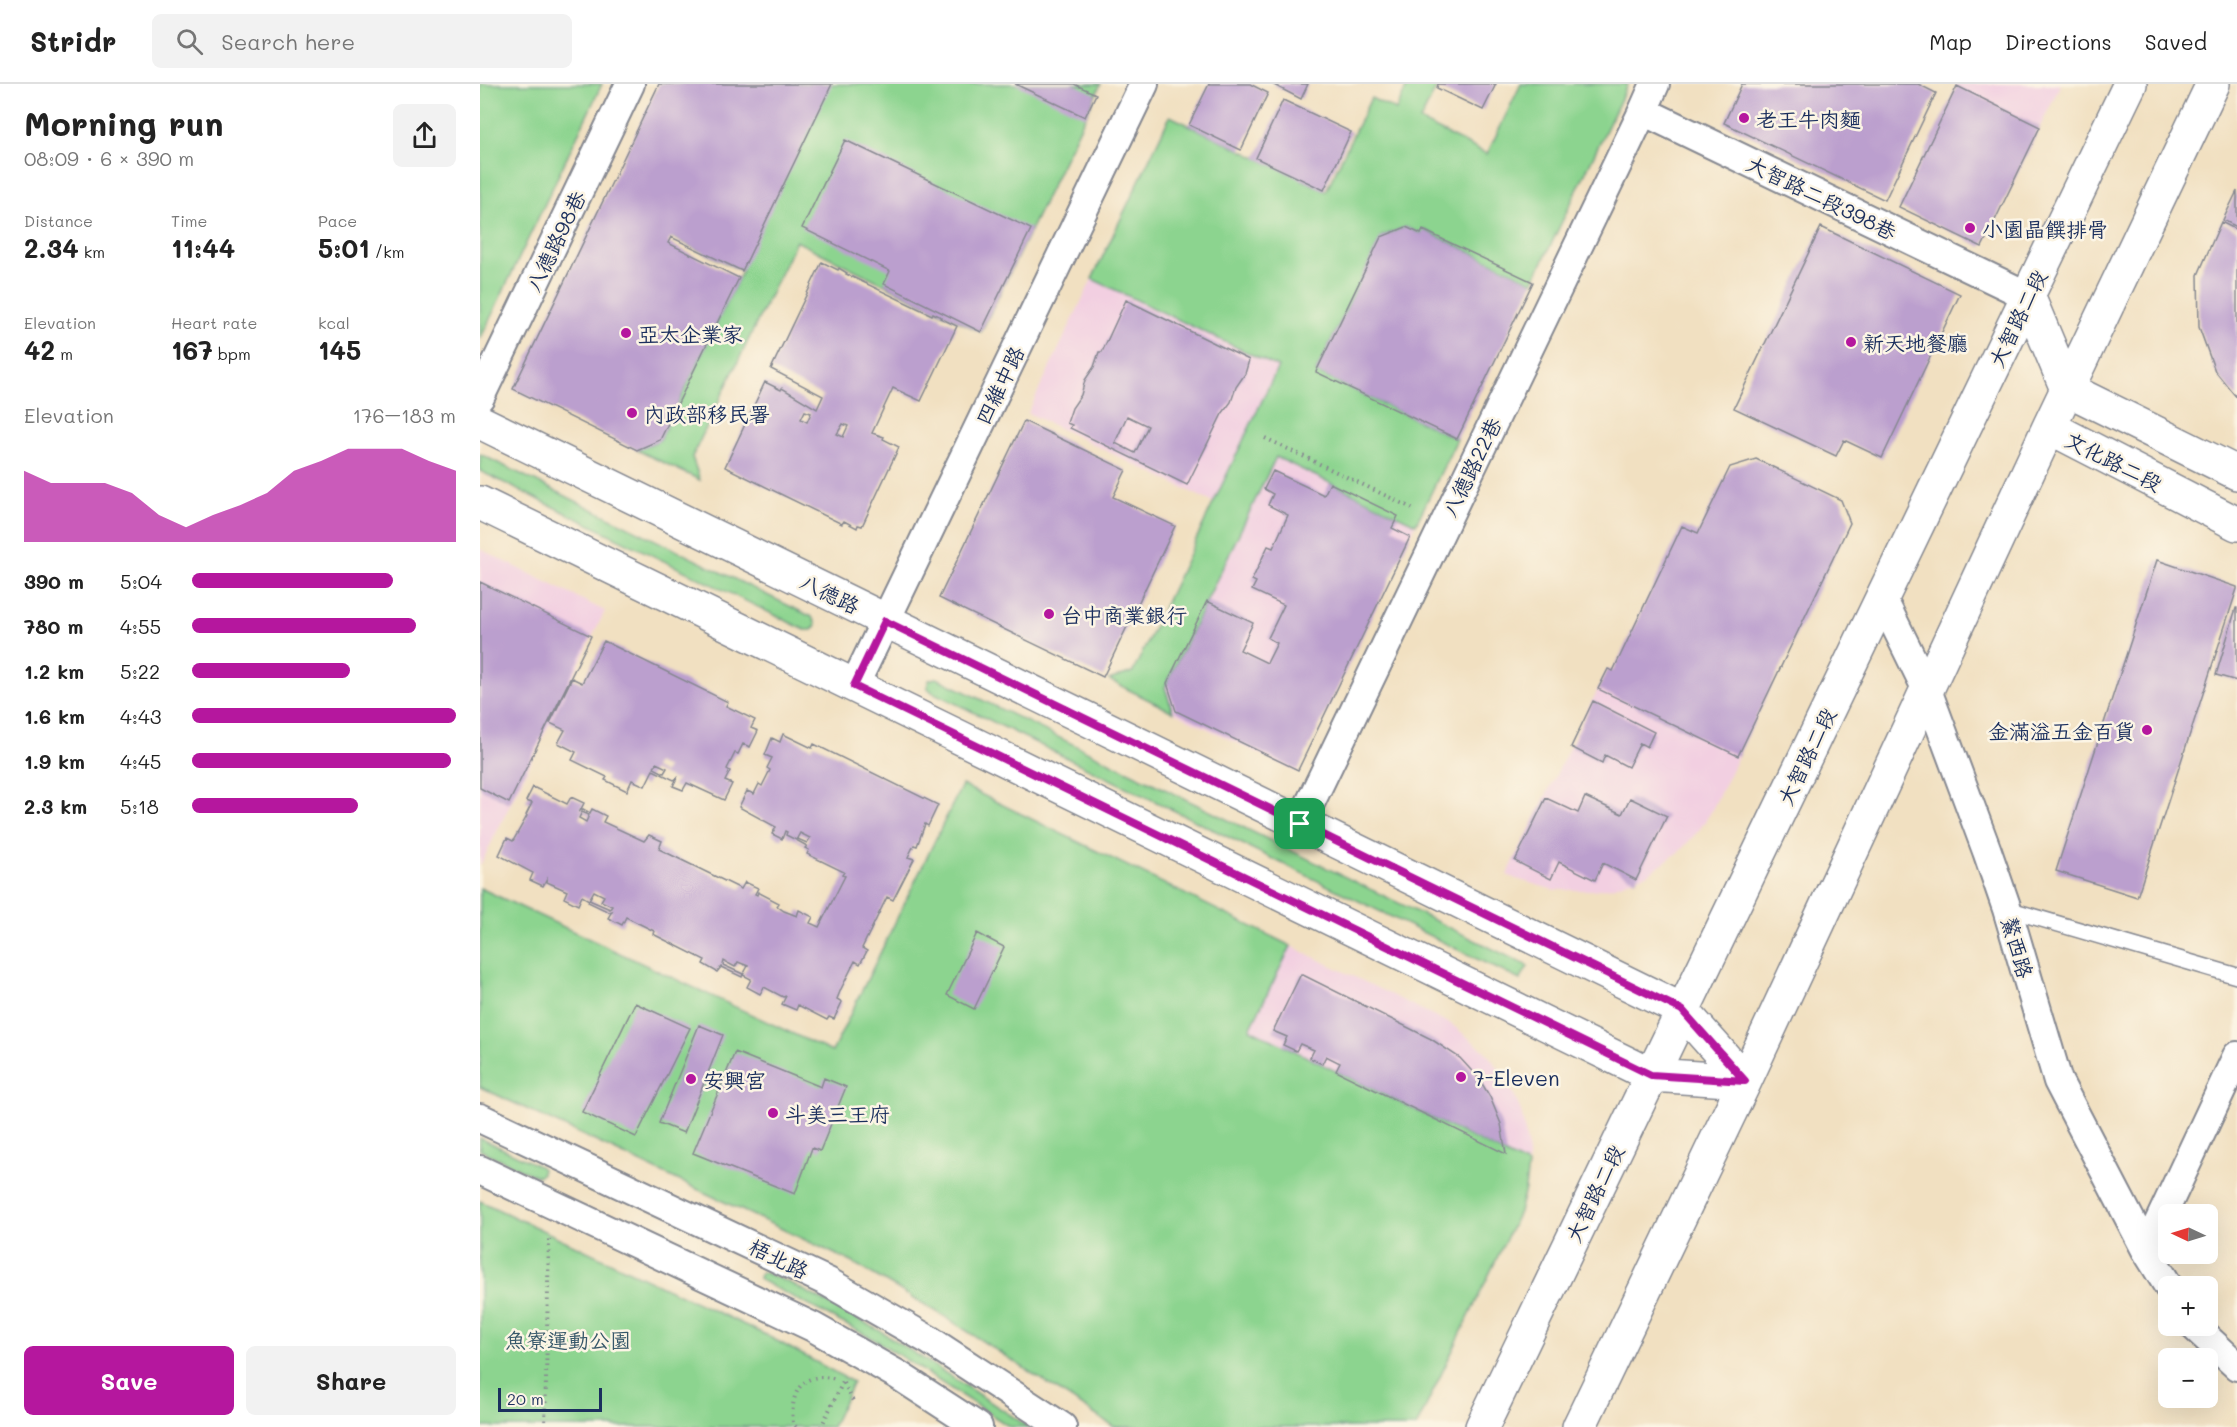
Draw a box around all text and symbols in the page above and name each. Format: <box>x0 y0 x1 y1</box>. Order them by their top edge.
search box <box>152 14 572 68</box>
text: Stridr <box>30 23 116 59</box>
icon: search <box>173 25 206 58</box>
text: Search here <box>221 27 355 56</box>
text: Map <box>1929 28 1972 55</box>
text: Directions <box>2005 28 2112 55</box>
text: Saved <box>2145 28 2207 55</box>
text: Morning run <box>24 101 224 144</box>
button: share <box>393 104 456 167</box>
place label: 老王牛肉麵 <box>1756 105 1861 132</box>
marker: 老王牛肉麵 <box>1737 111 1751 125</box>
text: 08:09 · 6 × 390 m <box>24 145 194 171</box>
street label: 大智路二段398巷 <box>1743 149 1901 245</box>
street label: 八德路98巷 <box>519 186 591 296</box>
text: Distance <box>24 210 93 231</box>
text: Time <box>171 210 207 231</box>
text: Pace <box>318 210 357 231</box>
place label: 小園晶饌排骨 <box>1982 215 2108 242</box>
marker: 小園晶饌排骨 <box>1963 221 1977 235</box>
text: 2.34 <box>24 231 79 265</box>
text: 11:44 <box>171 231 235 265</box>
text: 5:01 <box>318 231 370 265</box>
text: km <box>79 241 105 262</box>
text: /km <box>370 241 404 262</box>
street label: 大智路二段 <box>1982 265 2052 371</box>
text: Elevation <box>24 312 96 333</box>
text: Heart rate <box>171 312 257 333</box>
text: kcal <box>318 312 350 333</box>
place label: 亞太企業家 <box>638 320 743 347</box>
marker: 亞太企業家 <box>619 326 633 340</box>
place label: 新天地餐廳 <box>1863 329 1968 356</box>
text: 42 <box>24 333 55 367</box>
text: 167 <box>171 333 213 367</box>
text: 145 <box>318 333 361 367</box>
marker: 新天地餐廳 <box>1844 335 1858 349</box>
street label: 四維中路 <box>968 341 1030 429</box>
text: m <box>55 343 73 364</box>
text: bpm <box>213 343 251 364</box>
place label: 內政部移民署 <box>644 400 770 427</box>
text: Elevation <box>24 402 114 428</box>
text: 176–183 m <box>352 402 456 428</box>
marker: 內政部移民署 <box>625 406 639 420</box>
street label: 八德路22巷 <box>1435 413 1507 521</box>
street label: 文化路二段 <box>2061 425 2167 497</box>
street label: 八德路 <box>796 567 864 619</box>
text: 390 m <box>24 568 84 594</box>
text: 5:04 <box>120 568 162 594</box>
place label: 台中商業銀行 <box>1061 601 1187 628</box>
marker: 台中商業銀行 <box>1042 607 1056 621</box>
text: 780 m <box>24 613 83 639</box>
text: 4:55 <box>120 613 161 639</box>
text: 1.2 km <box>24 658 84 684</box>
text: 5:22 <box>120 658 160 684</box>
text: 1.6 km <box>24 703 85 729</box>
text: 4:43 <box>120 703 161 729</box>
street label: 大智路二段 <box>1771 703 1841 809</box>
place label: 金滿溢五金百貨 <box>1988 717 2135 744</box>
marker: 金滿溢五金百貨 <box>2140 723 2154 737</box>
text: 1.9 km <box>24 748 85 774</box>
text: 4:45 <box>120 748 161 774</box>
text: 2.3 km <box>24 793 87 819</box>
text: 5:18 <box>120 793 159 819</box>
pin <box>1274 798 1325 849</box>
icon: arrive <box>1283 807 1316 840</box>
street label: 鰲西路 <box>1996 913 2040 981</box>
place label: 7-Eleven <box>1473 1064 1560 1091</box>
place label: 安興宮 <box>703 1066 766 1093</box>
marker: 7-Eleven <box>1454 1070 1468 1084</box>
marker: 安興宮 <box>684 1072 698 1086</box>
place label: 斗美三王府 <box>785 1100 890 1127</box>
marker: 斗美三王府 <box>766 1106 780 1120</box>
street label: 大智路二段 <box>1559 1140 1629 1246</box>
north arrow <box>2158 1204 2218 1264</box>
map controls <box>2158 1204 2218 1408</box>
street label: 梧北路 <box>745 1232 813 1284</box>
button: + <box>2158 1276 2218 1336</box>
park label: 魚寮運動公園 <box>505 1326 631 1353</box>
button: Save <box>24 1346 234 1415</box>
button: Share <box>246 1346 456 1415</box>
button: − <box>2158 1348 2218 1408</box>
scale bar <box>498 1385 602 1412</box>
text: 20 m <box>507 1388 544 1409</box>

